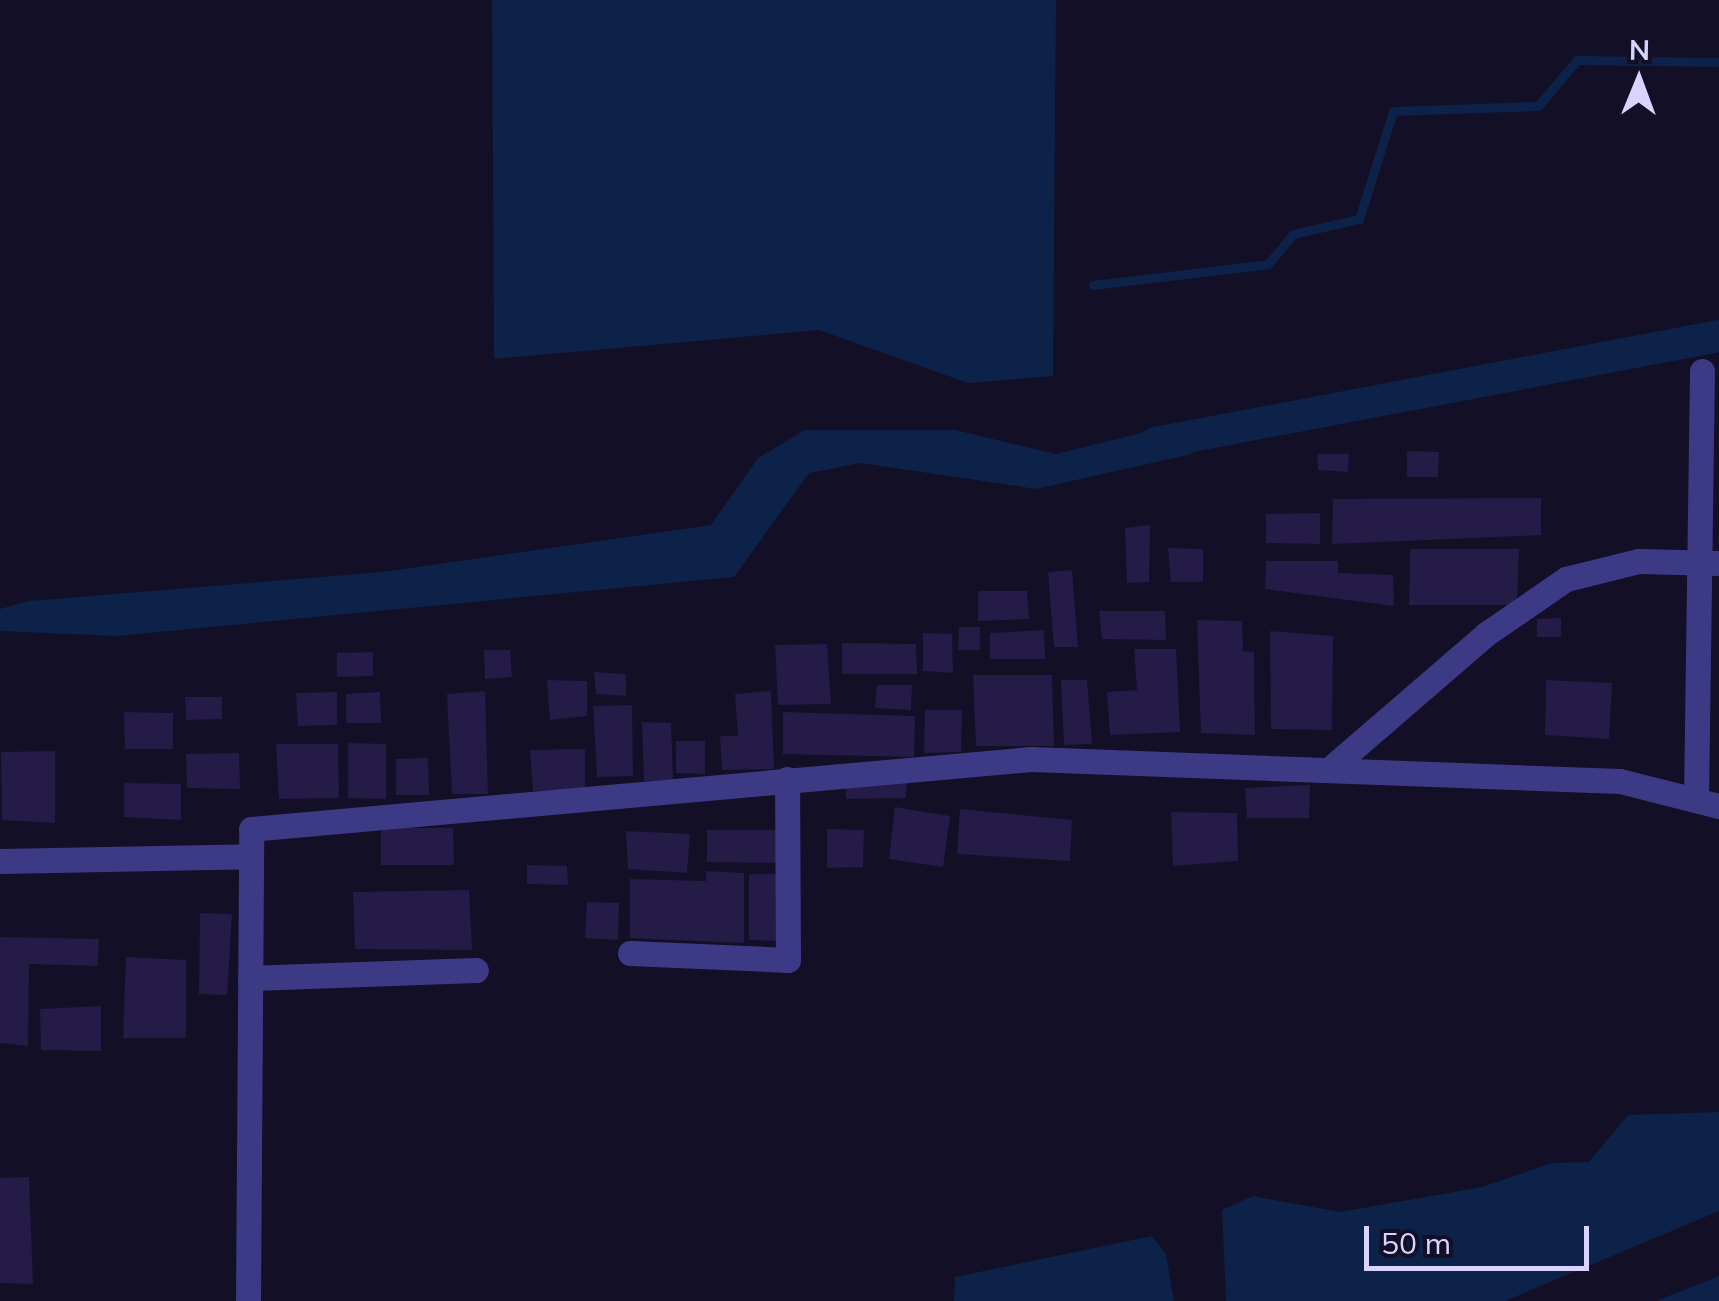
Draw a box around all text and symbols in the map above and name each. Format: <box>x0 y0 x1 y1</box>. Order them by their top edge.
north arrow <box>1589 30 1689 130</box>
text: N <box>1629 32 1650 67</box>
scale bar <box>1369 1206 1594 1268</box>
text: 50 m <box>1381 1224 1451 1262</box>

